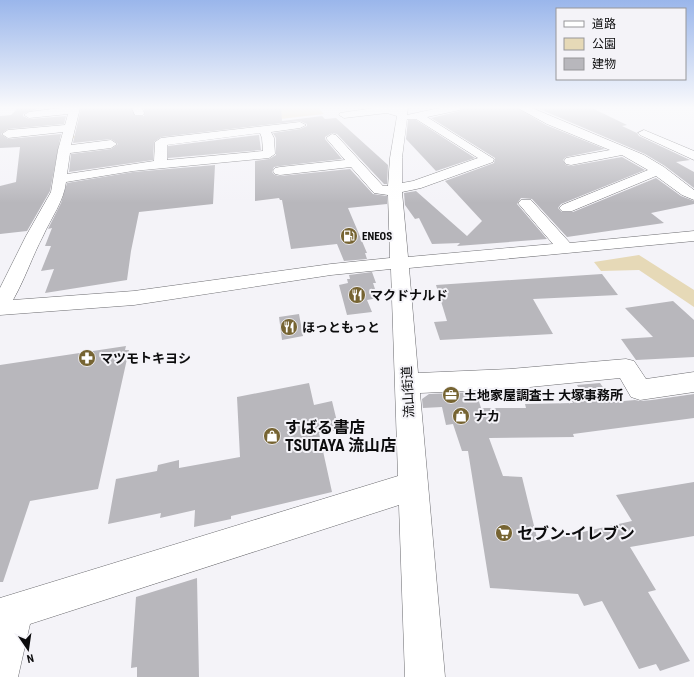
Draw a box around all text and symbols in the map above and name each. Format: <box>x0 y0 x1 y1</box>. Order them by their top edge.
legend <box>556 8 686 80</box>
text: 道路 <box>592 17 616 31</box>
text: 公園 <box>592 37 616 51</box>
text: 建物 <box>592 57 616 71</box>
fuel station icon: ENEOS <box>339 226 359 246</box>
place label: ENEOS <box>362 230 392 243</box>
restaurant icon: マクドナルド <box>347 285 367 305</box>
place label: マクドナルド <box>370 288 448 303</box>
restaurant icon: ほっともっと <box>279 317 299 337</box>
place label: ほっともっと <box>302 320 380 335</box>
pharmacy icon: マツモトキヨシ <box>77 348 97 368</box>
place label: マツモトキヨシ <box>100 351 191 366</box>
street label: 流山街道 <box>399 366 417 418</box>
office icon: 土地家屋調査士 大塚事務所 <box>441 385 461 405</box>
place label: 土地家屋調査士 大塚事務所 <box>464 388 623 403</box>
shop icon: ナカ <box>451 406 471 426</box>
place label: ナカ <box>474 409 500 424</box>
place label: すばる書店 TSUTAYA 流山店 <box>285 418 396 455</box>
shop icon: すばる書店 TSUTAYA 流山店 <box>262 426 282 446</box>
supermarket icon: セブン-イレブン <box>494 523 514 543</box>
place label: セブン-イレブン <box>517 524 635 543</box>
north arrow <box>8 629 48 669</box>
text: N <box>25 651 35 665</box>

